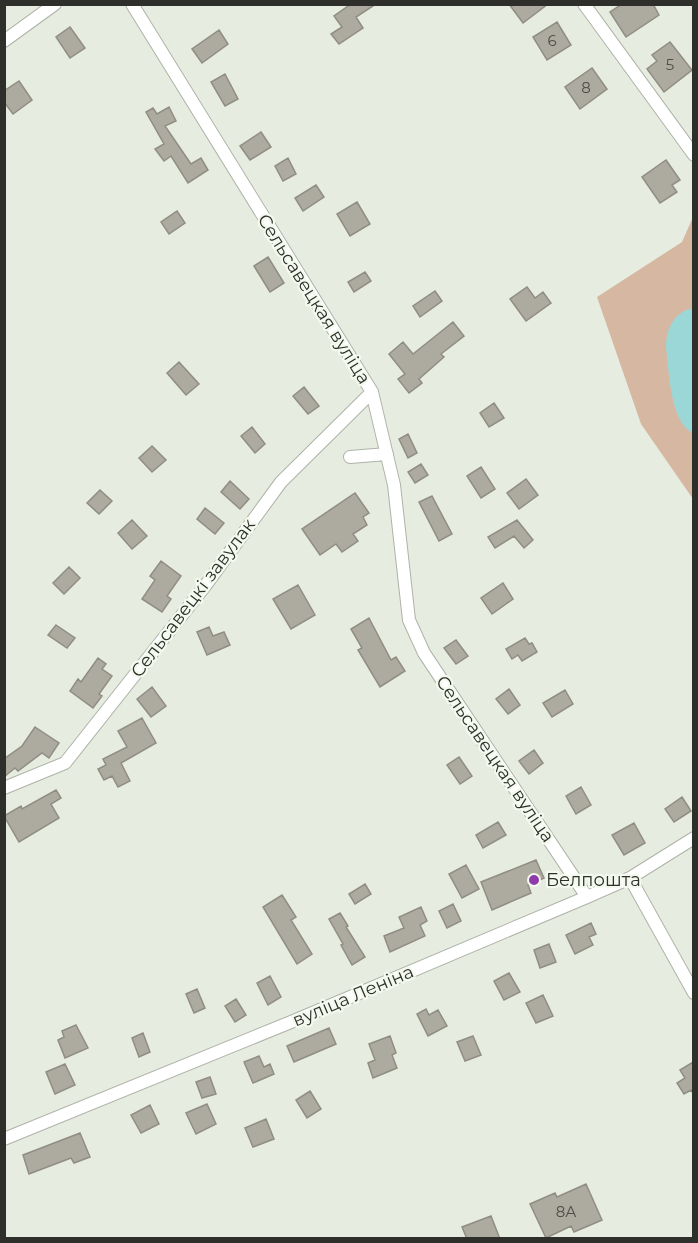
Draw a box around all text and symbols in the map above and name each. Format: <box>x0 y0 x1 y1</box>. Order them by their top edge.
house number: 6 <box>547 31 557 50</box>
house number: 5 <box>666 55 674 74</box>
house number: 8 <box>581 78 591 97</box>
street label: Сельсавецкая вуліца <box>253 210 375 388</box>
street label: Сельсавецкі завулак <box>126 514 260 682</box>
street label: Сельсавецкая вуліца <box>431 672 559 846</box>
place label: Белпошта <box>546 869 641 891</box>
marker: Белпошта <box>527 873 541 887</box>
street label: вуліца Леніна <box>289 961 417 1031</box>
house number: 8А <box>556 1202 576 1221</box>

